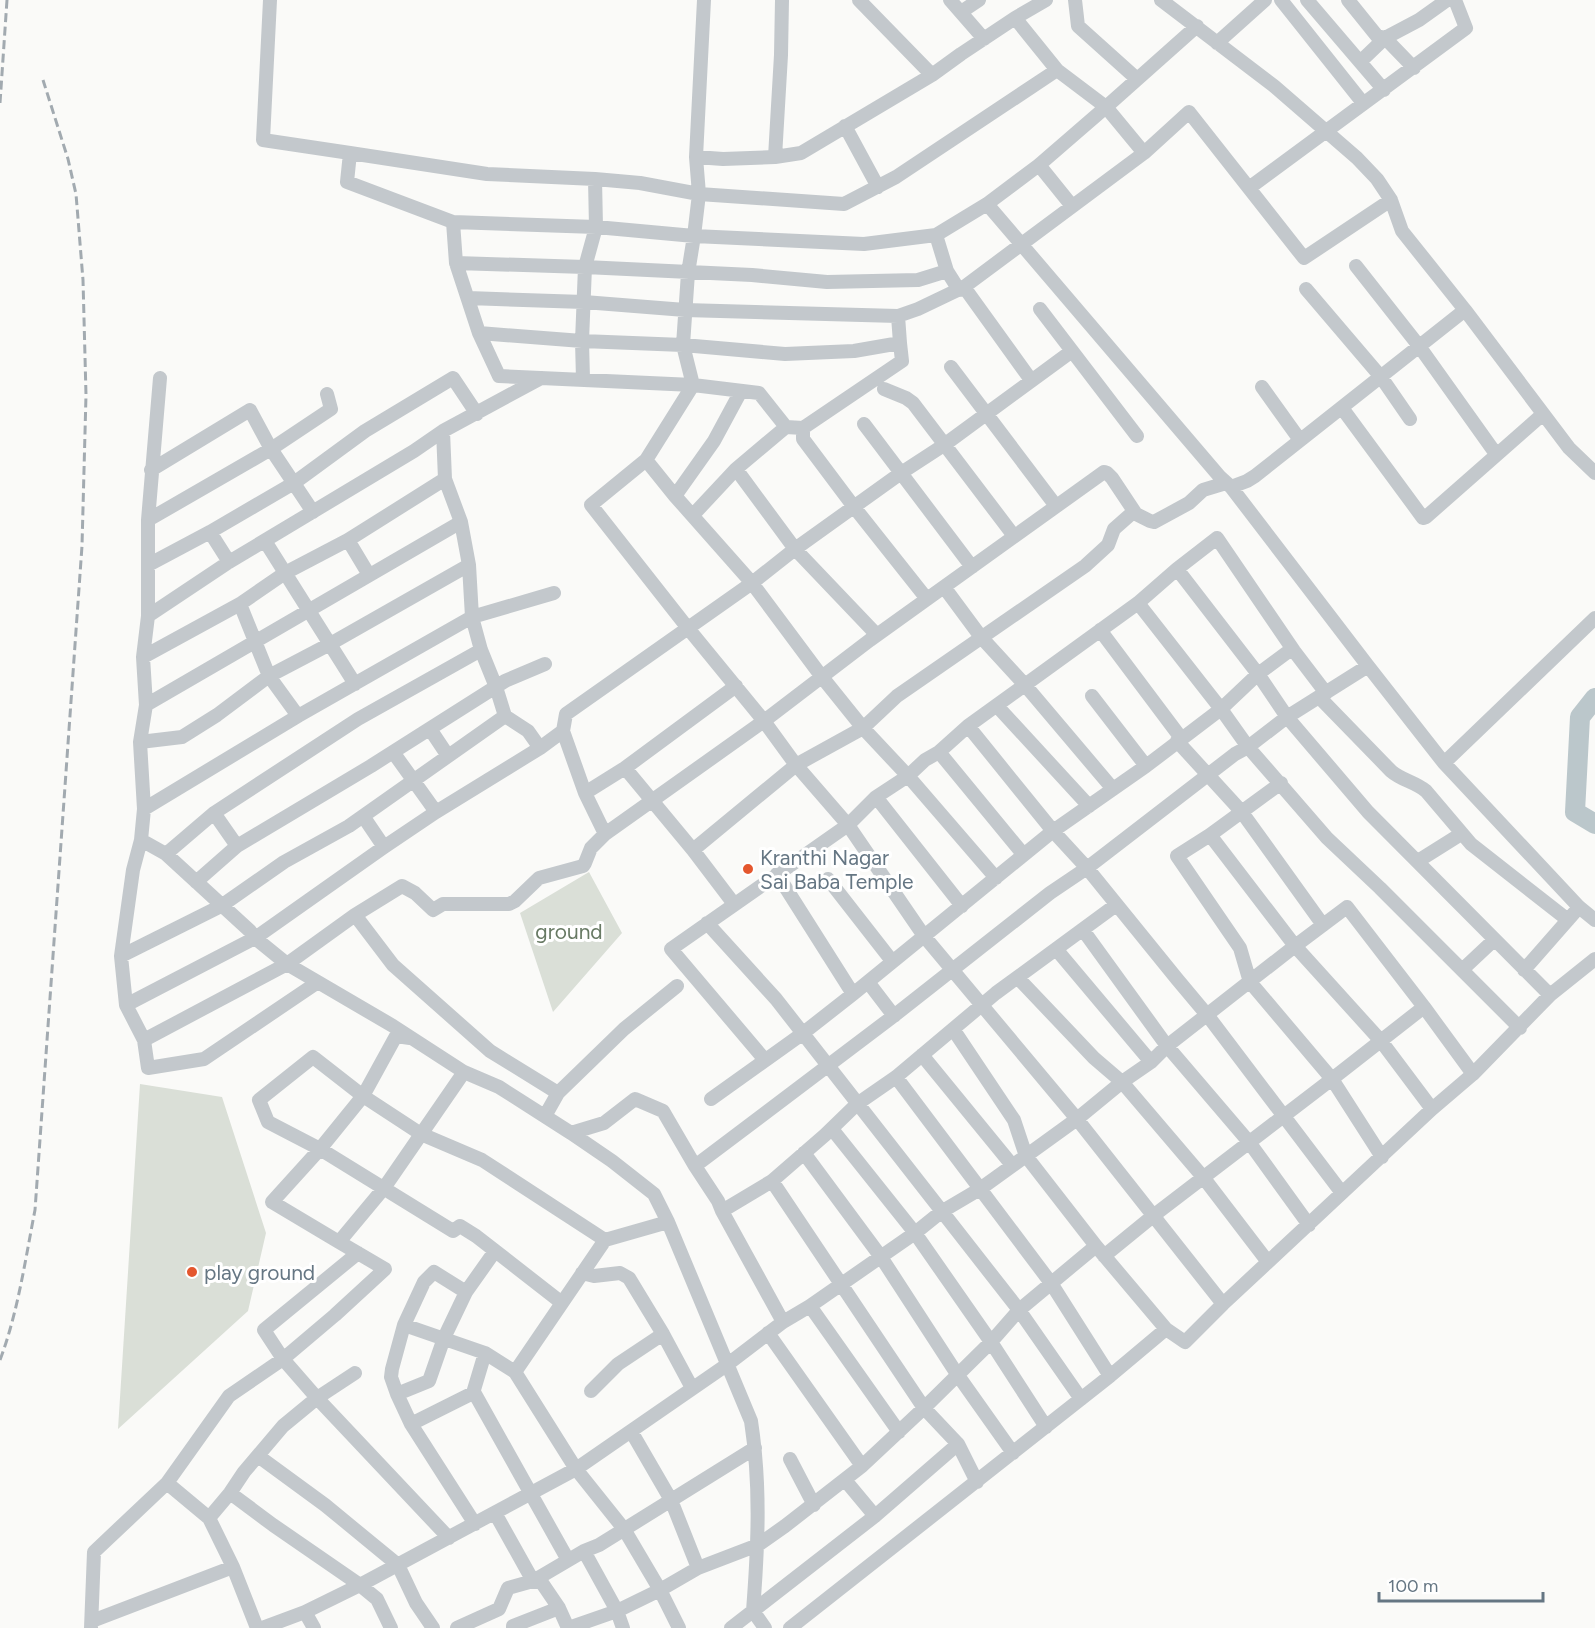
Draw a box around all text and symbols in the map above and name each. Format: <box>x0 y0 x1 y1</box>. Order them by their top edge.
place label: Kranthi Nagar Sai Baba Temple <box>760 845 914 894</box>
marker: Kranthi Nagar Sai Baba Temple <box>741 862 755 876</box>
park label: ground <box>535 919 603 944</box>
place label: play ground <box>204 1260 315 1285</box>
marker: play ground <box>185 1265 199 1279</box>
scale bar <box>1379 1565 1542 1603</box>
text: 100 m <box>1388 1575 1438 1597</box>

